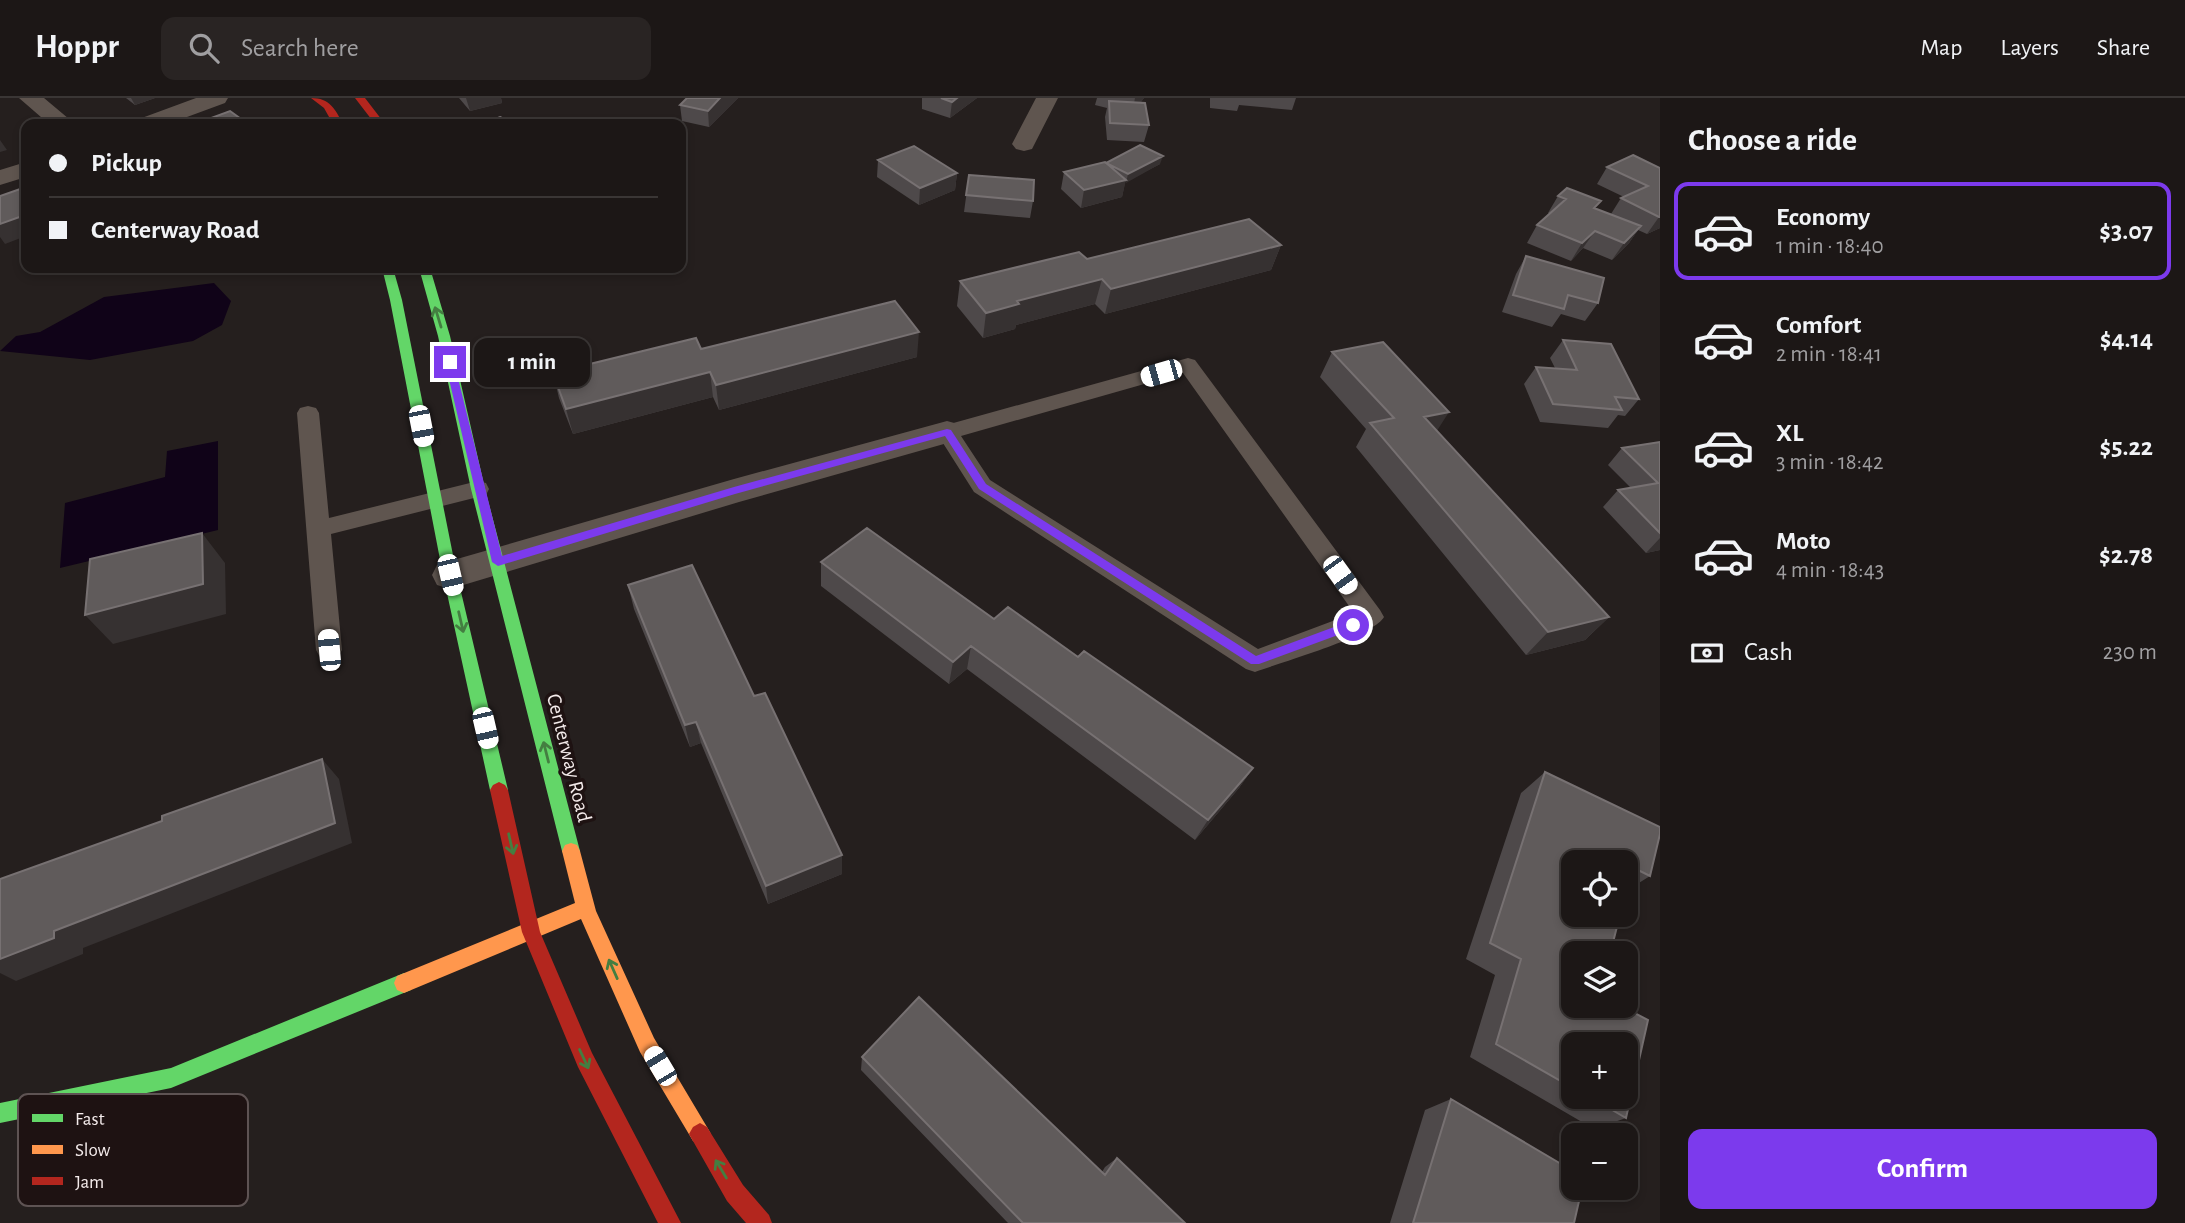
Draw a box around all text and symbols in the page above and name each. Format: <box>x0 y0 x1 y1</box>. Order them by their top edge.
search box <box>161 17 651 80</box>
icon: search <box>185 29 223 67</box>
text: Hoppr <box>35 31 119 64</box>
text: Search here <box>241 35 359 61</box>
text: Map <box>1920 36 1962 60</box>
text: Layers <box>2000 36 2059 60</box>
text: Share <box>2097 36 2150 60</box>
text: Choose a ride <box>1688 124 1857 156</box>
text: Pickup <box>91 150 162 176</box>
icon: car <box>1692 200 1755 263</box>
text: Economy <box>1776 204 1870 230</box>
text: Centerway Road <box>91 217 259 243</box>
text: $3.07 <box>2099 218 2153 244</box>
text: 1 min · 18:40 <box>1776 235 1884 258</box>
one-way arrow <box>431 306 444 328</box>
icon: car <box>1692 308 1755 371</box>
text: Comfort <box>1776 312 1861 338</box>
text: $4.14 <box>2100 326 2153 352</box>
callout: 1 min <box>475 338 590 386</box>
text: 2 min · 18:41 <box>1776 343 1882 366</box>
route end <box>434 346 466 378</box>
text: 1 min <box>508 351 556 374</box>
car <box>1138 357 1185 389</box>
car <box>407 403 436 449</box>
icon: car <box>1692 416 1755 479</box>
text: XL <box>1776 420 1803 446</box>
text: $5.22 <box>2100 434 2153 460</box>
text: 3 min · 18:42 <box>1776 451 1884 474</box>
icon: car <box>1692 524 1755 587</box>
text: Moto <box>1776 528 1831 554</box>
text: $2.78 <box>2099 542 2153 568</box>
car <box>436 552 465 598</box>
car <box>1320 552 1361 598</box>
text: 4 min · 18:43 <box>1776 559 1884 582</box>
route start <box>1337 609 1369 641</box>
one-way arrow <box>454 610 468 633</box>
car <box>317 628 342 672</box>
icon: cash <box>1688 634 1726 672</box>
text: Cash <box>1744 639 1793 665</box>
text: 230 m <box>2103 641 2157 664</box>
street label: Centerway Road <box>543 692 595 824</box>
car <box>471 705 500 751</box>
one-way arrow <box>539 741 552 764</box>
one-way arrow <box>505 832 519 855</box>
map controls <box>1561 850 1638 1200</box>
button: locate <box>1561 850 1638 927</box>
button: layers <box>1561 941 1638 1018</box>
one-way arrow <box>605 959 619 980</box>
button: + <box>1561 1032 1638 1109</box>
car <box>641 1043 680 1089</box>
one-way arrow <box>578 1047 591 1069</box>
legend <box>18 1094 248 1206</box>
text: Fast <box>75 1110 105 1129</box>
button: − <box>1561 1123 1638 1200</box>
button: Confirm <box>1688 1129 2157 1209</box>
text: Slow <box>75 1141 111 1160</box>
one-way arrow <box>713 1159 727 1179</box>
text: Jam <box>75 1173 104 1192</box>

